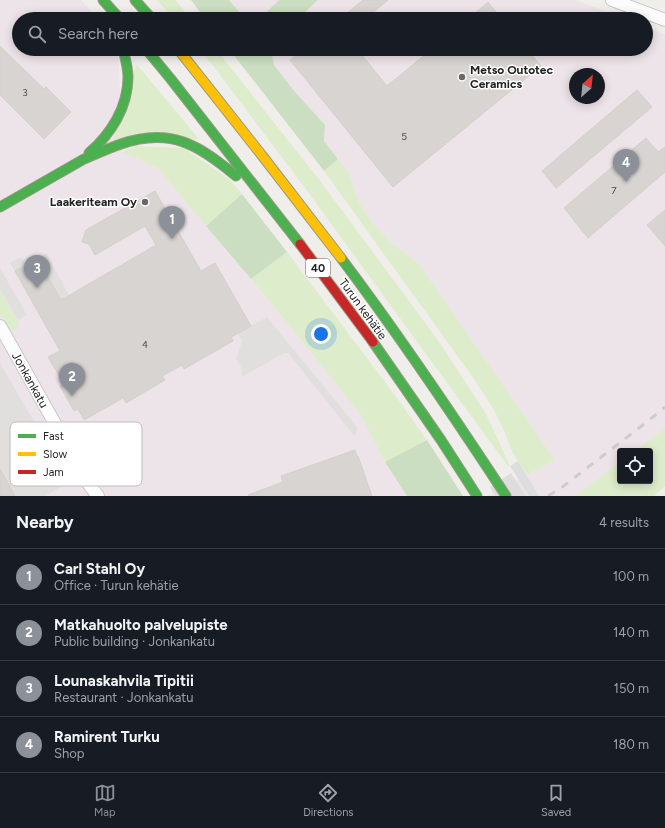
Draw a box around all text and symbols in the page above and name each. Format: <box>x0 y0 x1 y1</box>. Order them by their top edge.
search box <box>12 12 653 56</box>
icon: search <box>26 23 48 45</box>
text: Search here <box>58 25 138 43</box>
place label: Metso Outotec Ceramics <box>470 63 553 91</box>
north arrow <box>569 68 605 104</box>
marker: Metso Outotec Ceramics <box>457 72 467 82</box>
house number: 3 <box>22 86 28 99</box>
house number: 5 <box>401 130 407 143</box>
pin: 4 <box>613 149 639 182</box>
house number: 7 <box>611 184 617 197</box>
place label: Laakeriteam Oy <box>50 195 137 209</box>
marker: Laakeriteam Oy <box>140 197 150 207</box>
pin: 1 <box>159 206 185 239</box>
pin: 3 <box>24 255 50 288</box>
road number: 40 <box>306 259 330 277</box>
street label: Turun kehätie <box>336 276 390 343</box>
your location <box>311 324 331 344</box>
house number: 4 <box>142 338 148 351</box>
street label: Jonkankatu <box>9 350 51 410</box>
pin: 2 <box>59 363 85 396</box>
legend <box>10 422 142 486</box>
text: Fast <box>43 430 64 443</box>
text: Slow <box>43 448 67 461</box>
map controls <box>617 448 653 484</box>
button: locate <box>617 448 653 484</box>
text: Jam <box>43 466 64 479</box>
text: Nearby <box>16 512 74 532</box>
text: 4 results <box>599 515 649 530</box>
text: Carl Stahl Oy <box>54 560 145 578</box>
text: 1 <box>26 569 32 584</box>
text: 100 m <box>613 569 649 584</box>
text: Office · Turun kehätie <box>54 578 179 593</box>
text: Matkahuolto palvelupiste <box>54 616 228 634</box>
text: 2 <box>25 625 33 640</box>
text: 140 m <box>613 625 649 640</box>
text: Public building · Jonkankatu <box>54 634 215 649</box>
text: Lounaskahvila Tipitii <box>54 672 194 690</box>
text: 3 <box>25 681 33 696</box>
text: 150 m <box>614 681 649 696</box>
text: Restaurant · Jonkankatu <box>54 690 193 705</box>
text: Ramirent Turku <box>54 728 160 746</box>
text: 4 <box>25 737 33 752</box>
text: 180 m <box>613 737 649 752</box>
text: Shop <box>54 746 84 761</box>
tab: Map <box>94 782 116 819</box>
tab: Directions <box>303 782 353 819</box>
tab: Saved <box>541 782 571 819</box>

